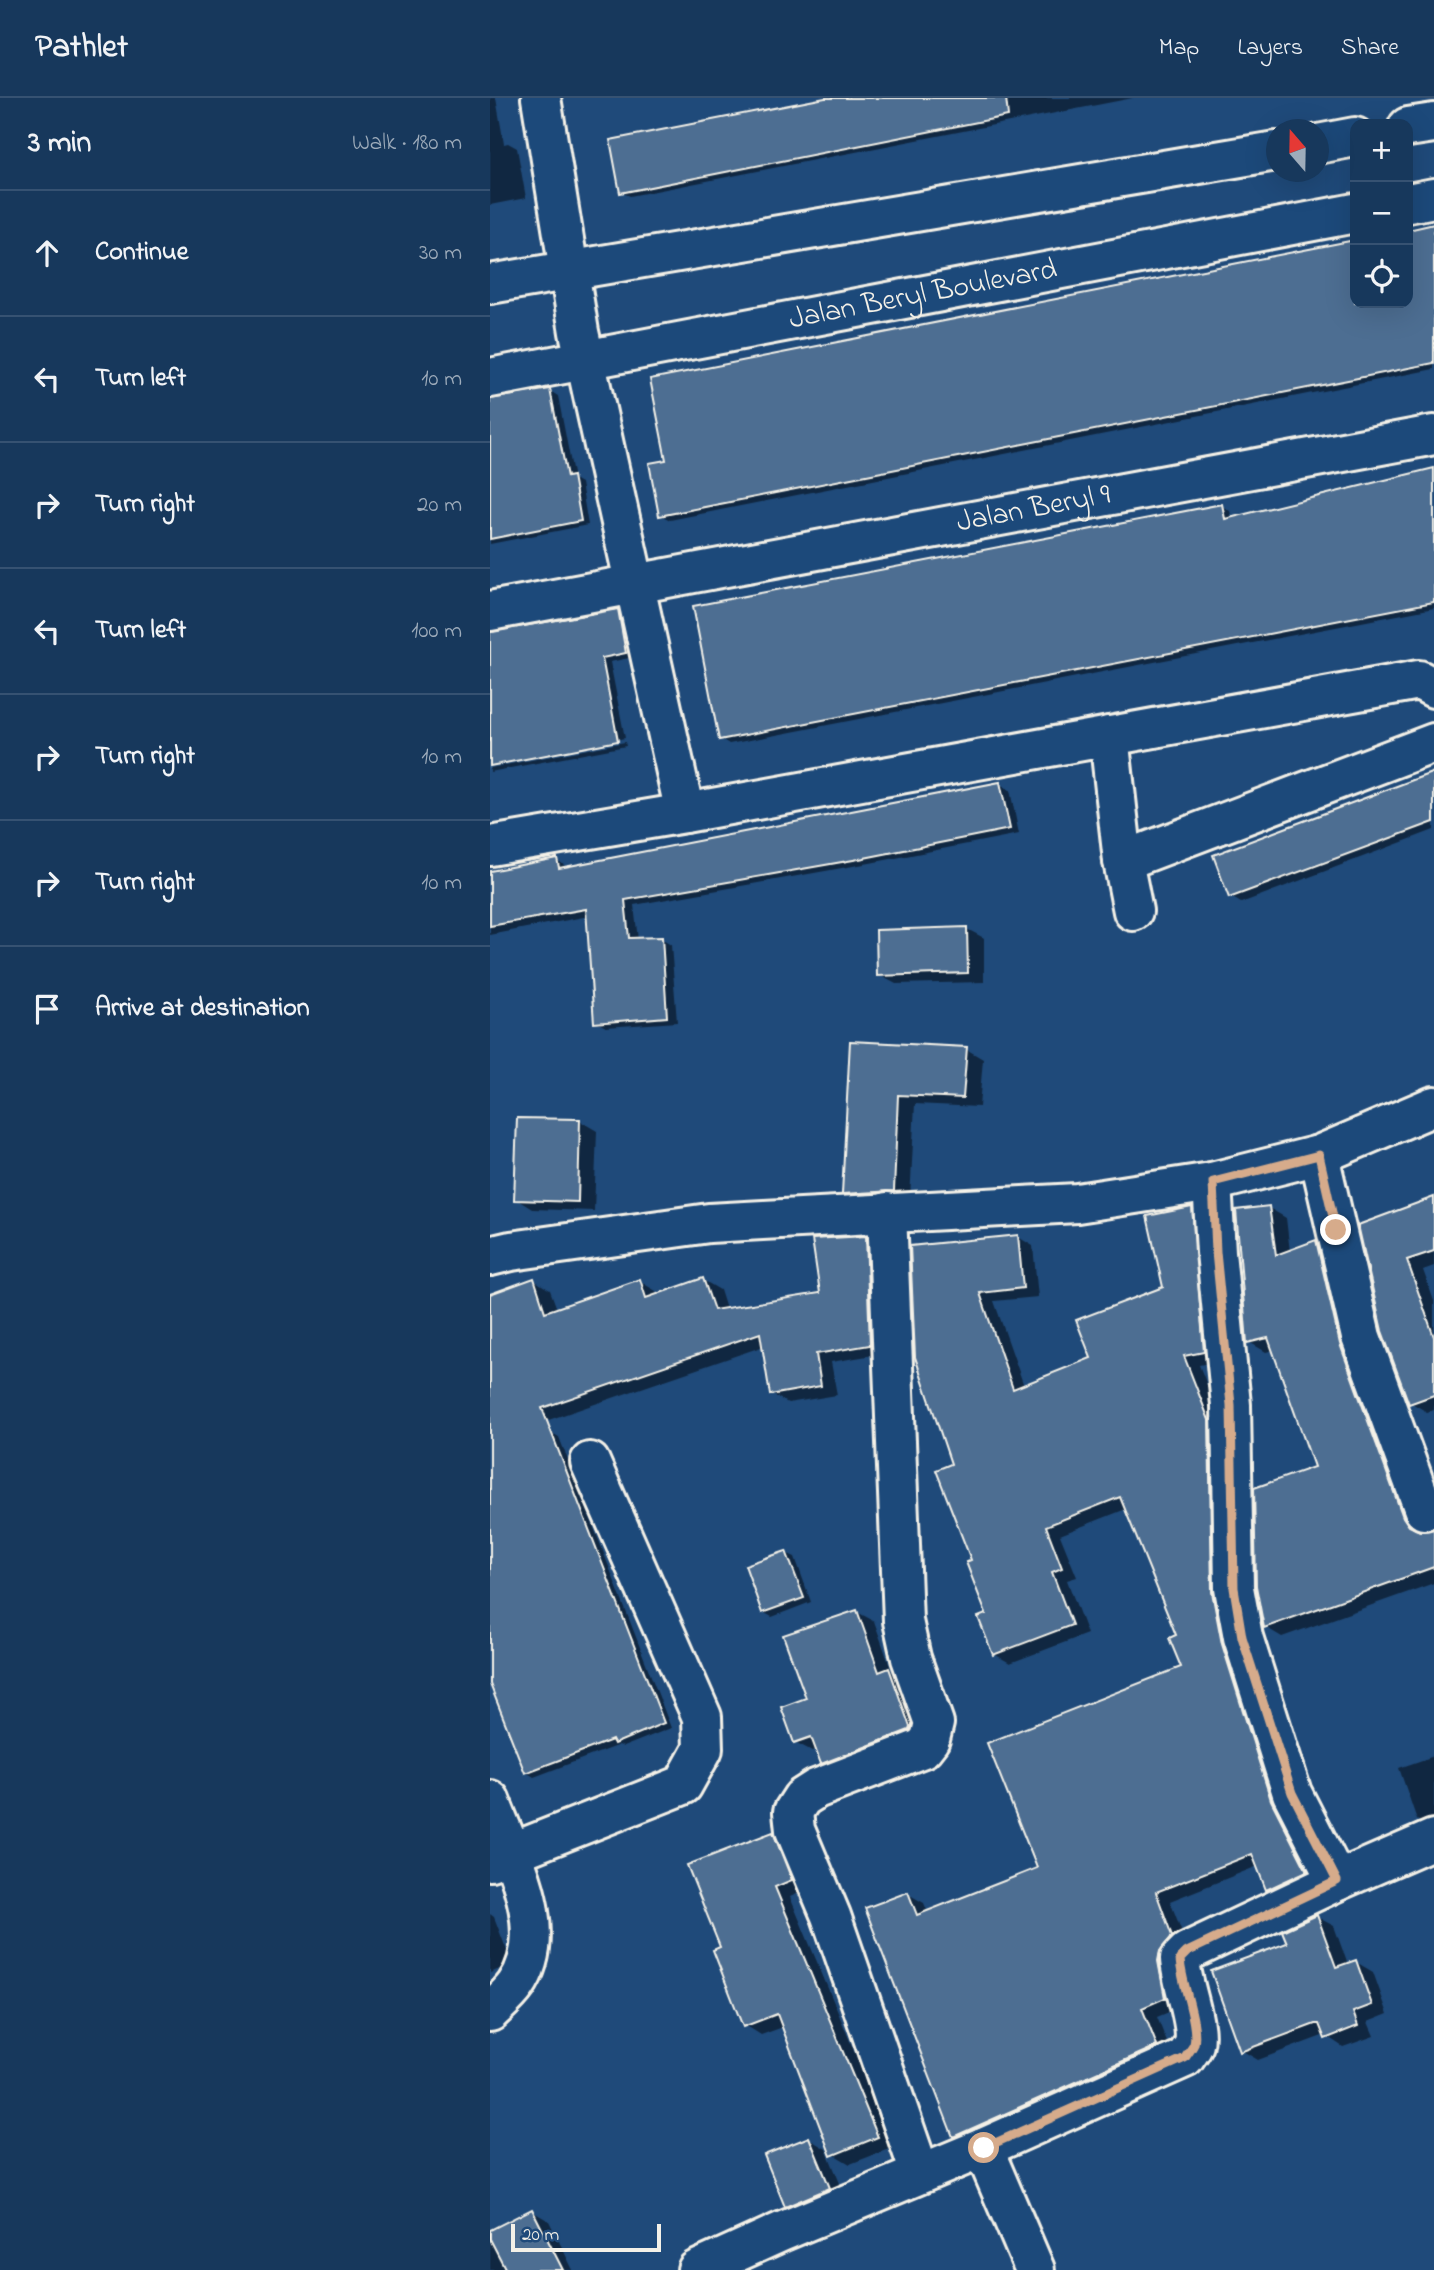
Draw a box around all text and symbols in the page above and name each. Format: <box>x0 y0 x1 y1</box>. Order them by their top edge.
text: Pathlet <box>35 24 128 72</box>
text: Map <box>1159 31 1199 66</box>
text: Layers <box>1237 31 1303 66</box>
text: Share <box>1341 31 1399 66</box>
north arrow <box>1266 119 1329 182</box>
map controls <box>1350 119 1413 308</box>
button: + <box>1350 119 1413 182</box>
text: 3 min <box>28 122 91 166</box>
text: Walk · 180 m <box>352 127 462 160</box>
button: − <box>1350 182 1413 245</box>
icon: ahead <box>28 234 66 272</box>
text: Continue <box>95 234 188 272</box>
text: 30 m <box>419 237 462 270</box>
button: locate <box>1350 245 1413 308</box>
street label: Jalan Beryl Boulevard <box>785 248 1061 342</box>
icon: left <box>28 360 66 398</box>
text: Turn left <box>95 360 186 398</box>
text: 10 m <box>421 363 462 396</box>
street label: Jalan Beryl 9 <box>953 474 1114 546</box>
icon: right <box>28 486 66 524</box>
text: Turn right <box>95 486 195 524</box>
text: 20 m <box>417 489 462 522</box>
icon: left <box>28 612 66 650</box>
text: Turn left <box>95 612 186 650</box>
text: 100 m <box>411 615 462 648</box>
icon: right <box>28 738 66 776</box>
text: Turn right <box>95 738 195 776</box>
text: 10 m <box>421 741 462 774</box>
icon: right <box>28 864 66 902</box>
text: Turn right <box>95 864 195 902</box>
text: 10 m <box>421 867 462 900</box>
icon: arrive <box>28 990 66 1028</box>
text: Arrive at destination <box>95 990 310 1028</box>
route end <box>1320 1214 1351 1245</box>
route start <box>968 2132 999 2163</box>
scale bar <box>511 2221 662 2253</box>
text: 20 m <box>522 2222 559 2249</box>

